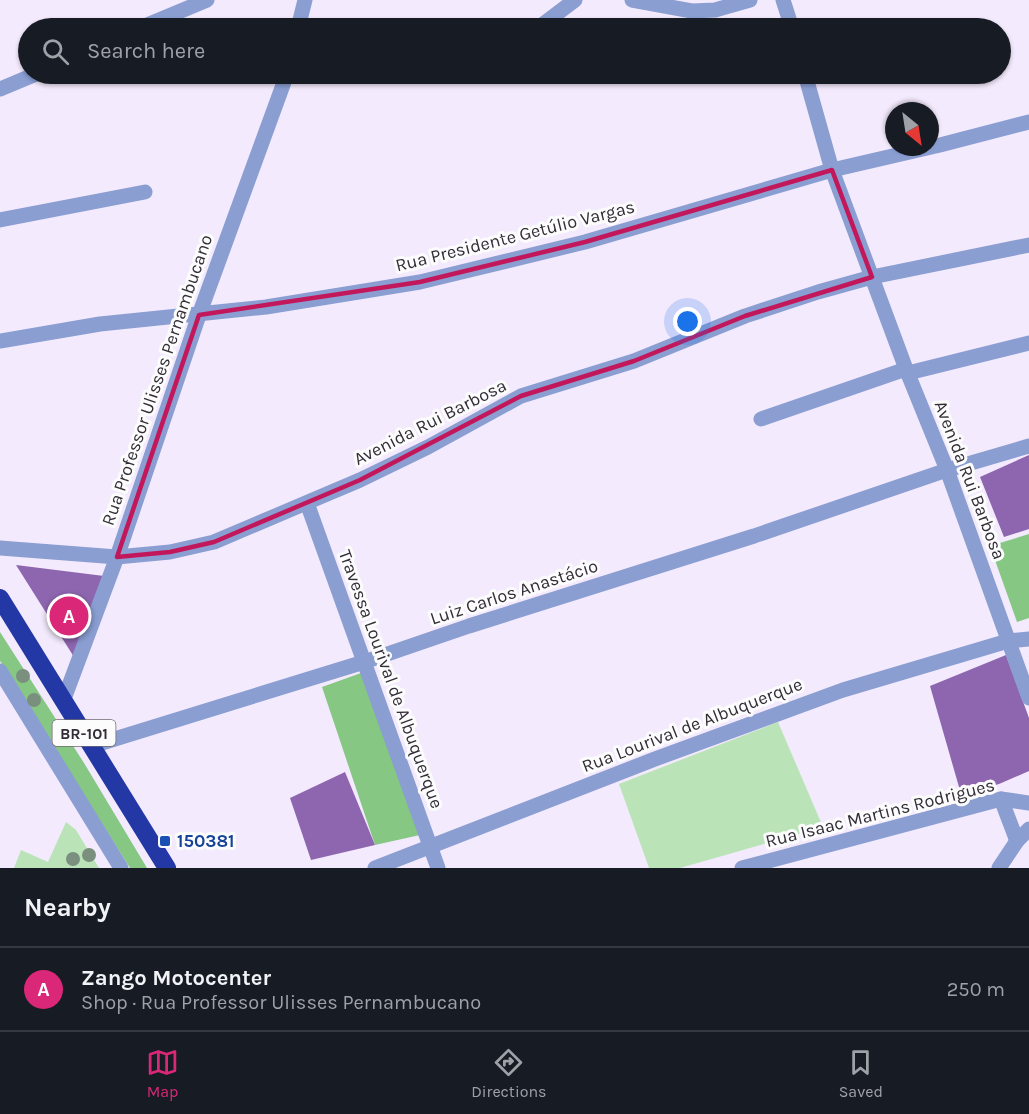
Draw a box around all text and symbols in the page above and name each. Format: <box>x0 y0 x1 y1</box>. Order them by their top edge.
search box <box>18 18 1011 84</box>
icon: search <box>39 35 72 68</box>
text: Search here <box>87 38 205 64</box>
north arrow <box>885 102 939 156</box>
street label: Rua Presidente Getúlio Vargas <box>393 196 637 276</box>
street label: Rua Professor Ulisses Pernambucano <box>97 232 217 528</box>
your location <box>673 307 702 336</box>
street label: Avenida Rui Barbosa <box>350 374 510 470</box>
street label: Avenida Rui Barbosa <box>930 397 1010 563</box>
street label: Travessa Lourival de Albuquerque <box>334 547 448 811</box>
street label: Luiz Carlos Anastácio <box>427 554 601 630</box>
pin: A <box>50 594 88 638</box>
street label: Rua Lourival de Albuquerque <box>579 673 805 777</box>
road number: BR-101 <box>52 720 116 746</box>
street label: Rua Isaac Martins Rodrigues <box>763 774 997 852</box>
place label: 150381 <box>177 830 235 852</box>
marker: 150381 <box>158 834 172 848</box>
text: Nearby <box>24 892 111 923</box>
text: Zango Motocenter <box>81 965 271 991</box>
text: A <box>37 978 50 1001</box>
text: 250 m <box>947 978 1005 1001</box>
text: Shop · Rua Professor Ulisses Pernambucano <box>81 991 481 1014</box>
tab: Map <box>146 1046 179 1101</box>
tab: Directions <box>471 1046 546 1101</box>
tab: Saved <box>839 1046 883 1101</box>

